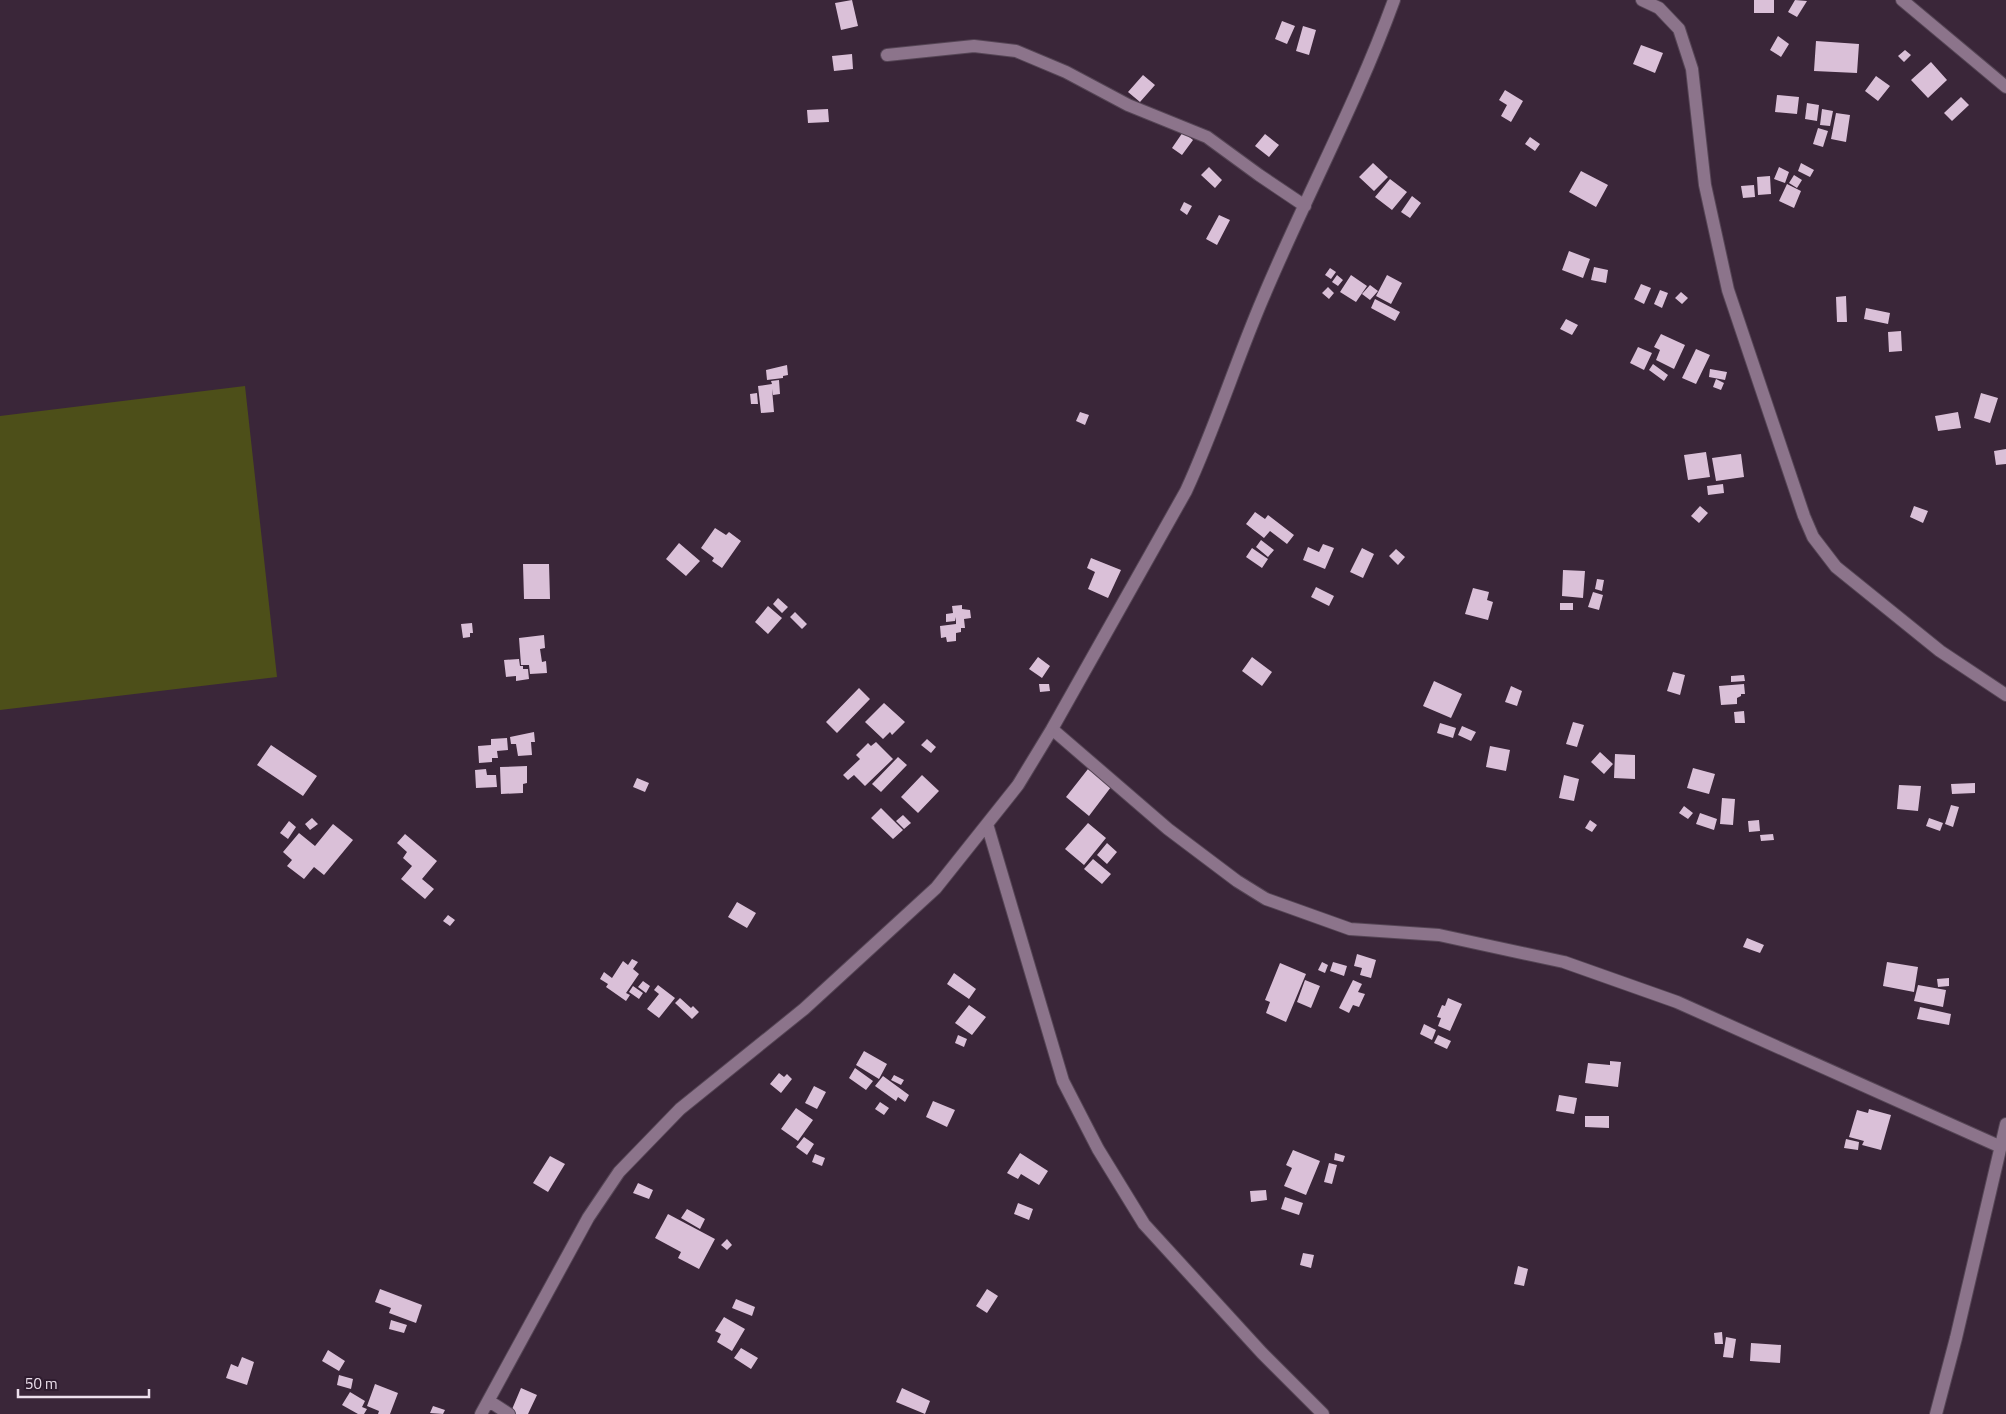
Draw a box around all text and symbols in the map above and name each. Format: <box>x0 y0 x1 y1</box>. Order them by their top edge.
scale bar <box>18 1366 149 1398</box>
text: 50 m <box>25 1372 58 1395</box>

